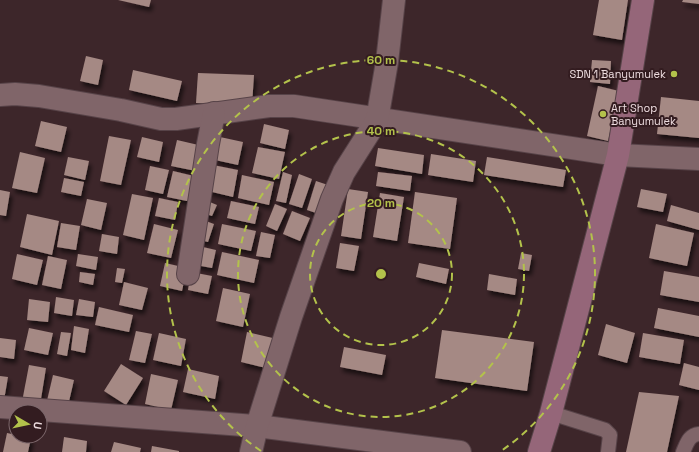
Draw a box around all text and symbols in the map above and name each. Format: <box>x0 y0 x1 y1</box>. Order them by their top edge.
text: 60 m <box>367 52 395 68</box>
place label: SDN 1 Banyumulek <box>570 67 666 81</box>
marker: SDN 1 Banyumulek <box>669 69 679 79</box>
place label: Art Shop Banyumulek <box>611 101 676 128</box>
marker: Art Shop Banyumulek <box>598 109 608 119</box>
text: 40 m <box>367 123 395 139</box>
text: 20 m <box>367 195 395 211</box>
centre of rings <box>374 267 388 281</box>
north arrow <box>8 404 48 444</box>
text: U <box>30 421 45 430</box>

